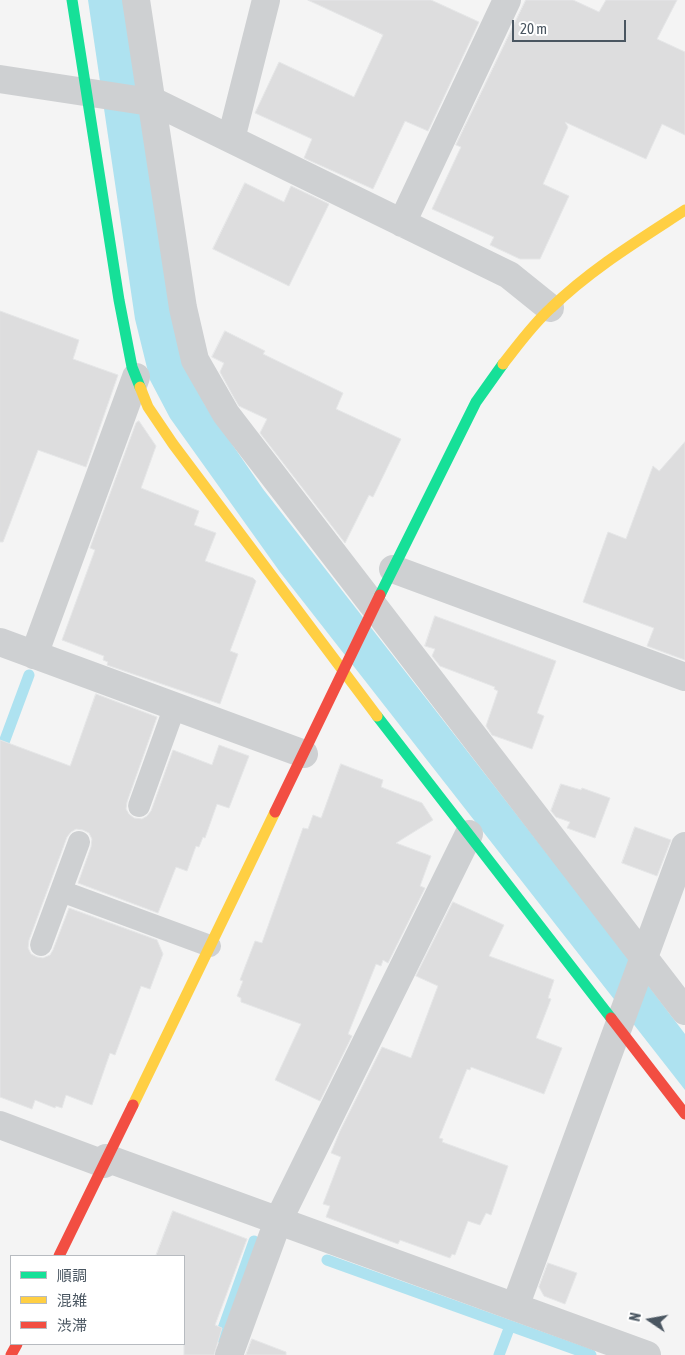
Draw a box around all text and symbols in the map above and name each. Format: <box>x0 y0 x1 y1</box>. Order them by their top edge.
scale bar <box>515 10 629 42</box>
text: 20 m <box>520 20 547 37</box>
legend <box>10 1255 185 1345</box>
text: 順調 <box>57 1267 87 1284</box>
text: 混雑 <box>57 1292 87 1309</box>
north arrow <box>625 1295 675 1345</box>
text: N <box>627 1311 644 1323</box>
text: 渋滞 <box>57 1317 87 1334</box>

